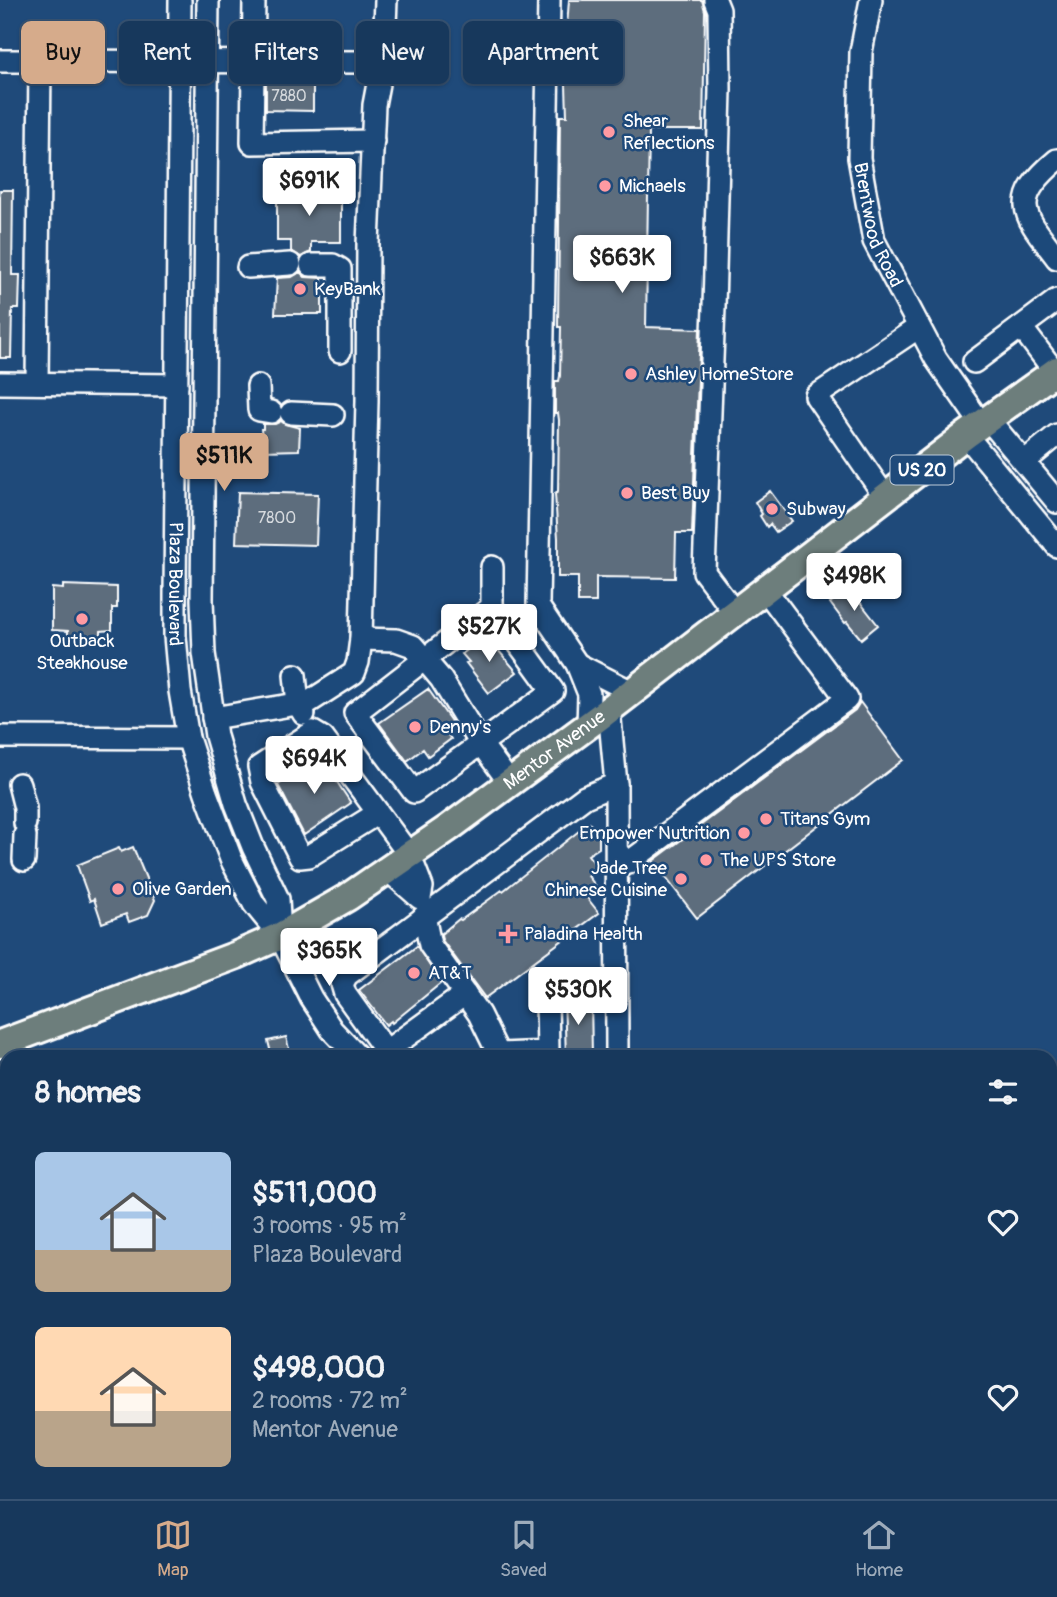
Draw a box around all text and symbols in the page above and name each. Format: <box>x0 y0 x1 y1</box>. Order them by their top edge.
chip: Buy <box>21 21 105 84</box>
chip: Rent <box>119 21 215 84</box>
chip: Filters <box>229 21 342 84</box>
chip: New <box>356 21 449 84</box>
chip: Apartment <box>463 21 623 84</box>
house number: 7880 <box>271 86 307 106</box>
place label: Shear Reflections <box>623 109 715 155</box>
marker: Shear Reflections <box>601 124 617 140</box>
pin: $691K <box>260 158 358 218</box>
street label: Brentwood Road <box>848 161 908 292</box>
text: $691K <box>279 166 339 195</box>
place label: Michaels <box>619 174 686 198</box>
marker: Michaels <box>597 178 613 194</box>
pin: $663K <box>573 236 671 295</box>
text: $663K <box>589 243 655 272</box>
place label: KeyBank <box>314 277 381 301</box>
marker: KeyBank <box>292 281 308 297</box>
place label: Ashley HomeStore <box>645 362 794 386</box>
marker: Ashley HomeStore <box>623 366 639 382</box>
pin: $511K <box>175 434 273 493</box>
text: $511K <box>196 441 252 470</box>
road number: US 20 <box>890 456 954 484</box>
place label: Best Buy <box>641 481 710 505</box>
marker: Best Buy <box>619 485 635 501</box>
place label: Subway <box>786 497 846 521</box>
marker: Subway <box>764 501 780 517</box>
house number: 7800 <box>258 508 296 528</box>
street label: Plaza Boulevard <box>163 522 188 647</box>
pin: $498K <box>805 554 903 613</box>
text: $498K <box>822 561 886 590</box>
pin: $527K <box>440 604 538 664</box>
marker: Outback Steakhouse <box>74 611 90 627</box>
text: $527K <box>457 612 521 641</box>
place label: Outback Steakhouse <box>36 629 128 675</box>
street label: Mentor Avenue <box>499 704 611 795</box>
place label: Denny's <box>429 715 492 739</box>
marker: Denny's <box>407 719 423 735</box>
pin: $694K <box>265 736 363 796</box>
text: $694K <box>282 744 346 773</box>
place label: Titans Gym <box>780 807 871 831</box>
marker: Titans Gym <box>758 811 774 827</box>
place label: Empower Nutrition <box>579 821 730 845</box>
marker: Empower Nutrition <box>736 825 752 841</box>
place label: The UPS Store <box>720 848 837 872</box>
marker: The UPS Store <box>698 852 714 868</box>
place label: Jade Tree Chinese Cuisine <box>544 856 668 902</box>
marker: Jade Tree Chinese Cuisine <box>673 871 689 887</box>
place label: Olive Garden <box>132 877 232 901</box>
marker: Olive Garden <box>110 881 126 897</box>
place label: Paladina Health <box>524 922 643 946</box>
marker: Paladina Health <box>498 924 518 944</box>
pin: $365K <box>280 928 378 988</box>
text: $365K <box>296 936 362 965</box>
place label: AT&T <box>428 961 472 985</box>
marker: AT&T <box>406 965 422 981</box>
pin: $530K <box>529 968 627 1027</box>
text: $530K <box>544 975 612 1004</box>
icon: filters <box>984 1073 1022 1111</box>
text: 8 homes <box>35 1074 141 1111</box>
text: $511,000 <box>252 1174 377 1211</box>
icon: home <box>91 1180 175 1264</box>
icon: heart <box>984 1203 1022 1241</box>
text: 3 rooms · 95 m² <box>252 1211 407 1240</box>
text: Plaza Boulevard <box>252 1240 402 1269</box>
text: $498,000 <box>252 1349 385 1386</box>
icon: home <box>91 1355 175 1439</box>
icon: heart <box>984 1378 1022 1416</box>
text: 2 rooms · 72 m² <box>252 1386 408 1415</box>
text: Mentor Avenue <box>252 1415 398 1444</box>
tab: Map <box>154 1516 192 1582</box>
tab: Saved <box>500 1516 547 1582</box>
tab: Home <box>855 1516 903 1582</box>

